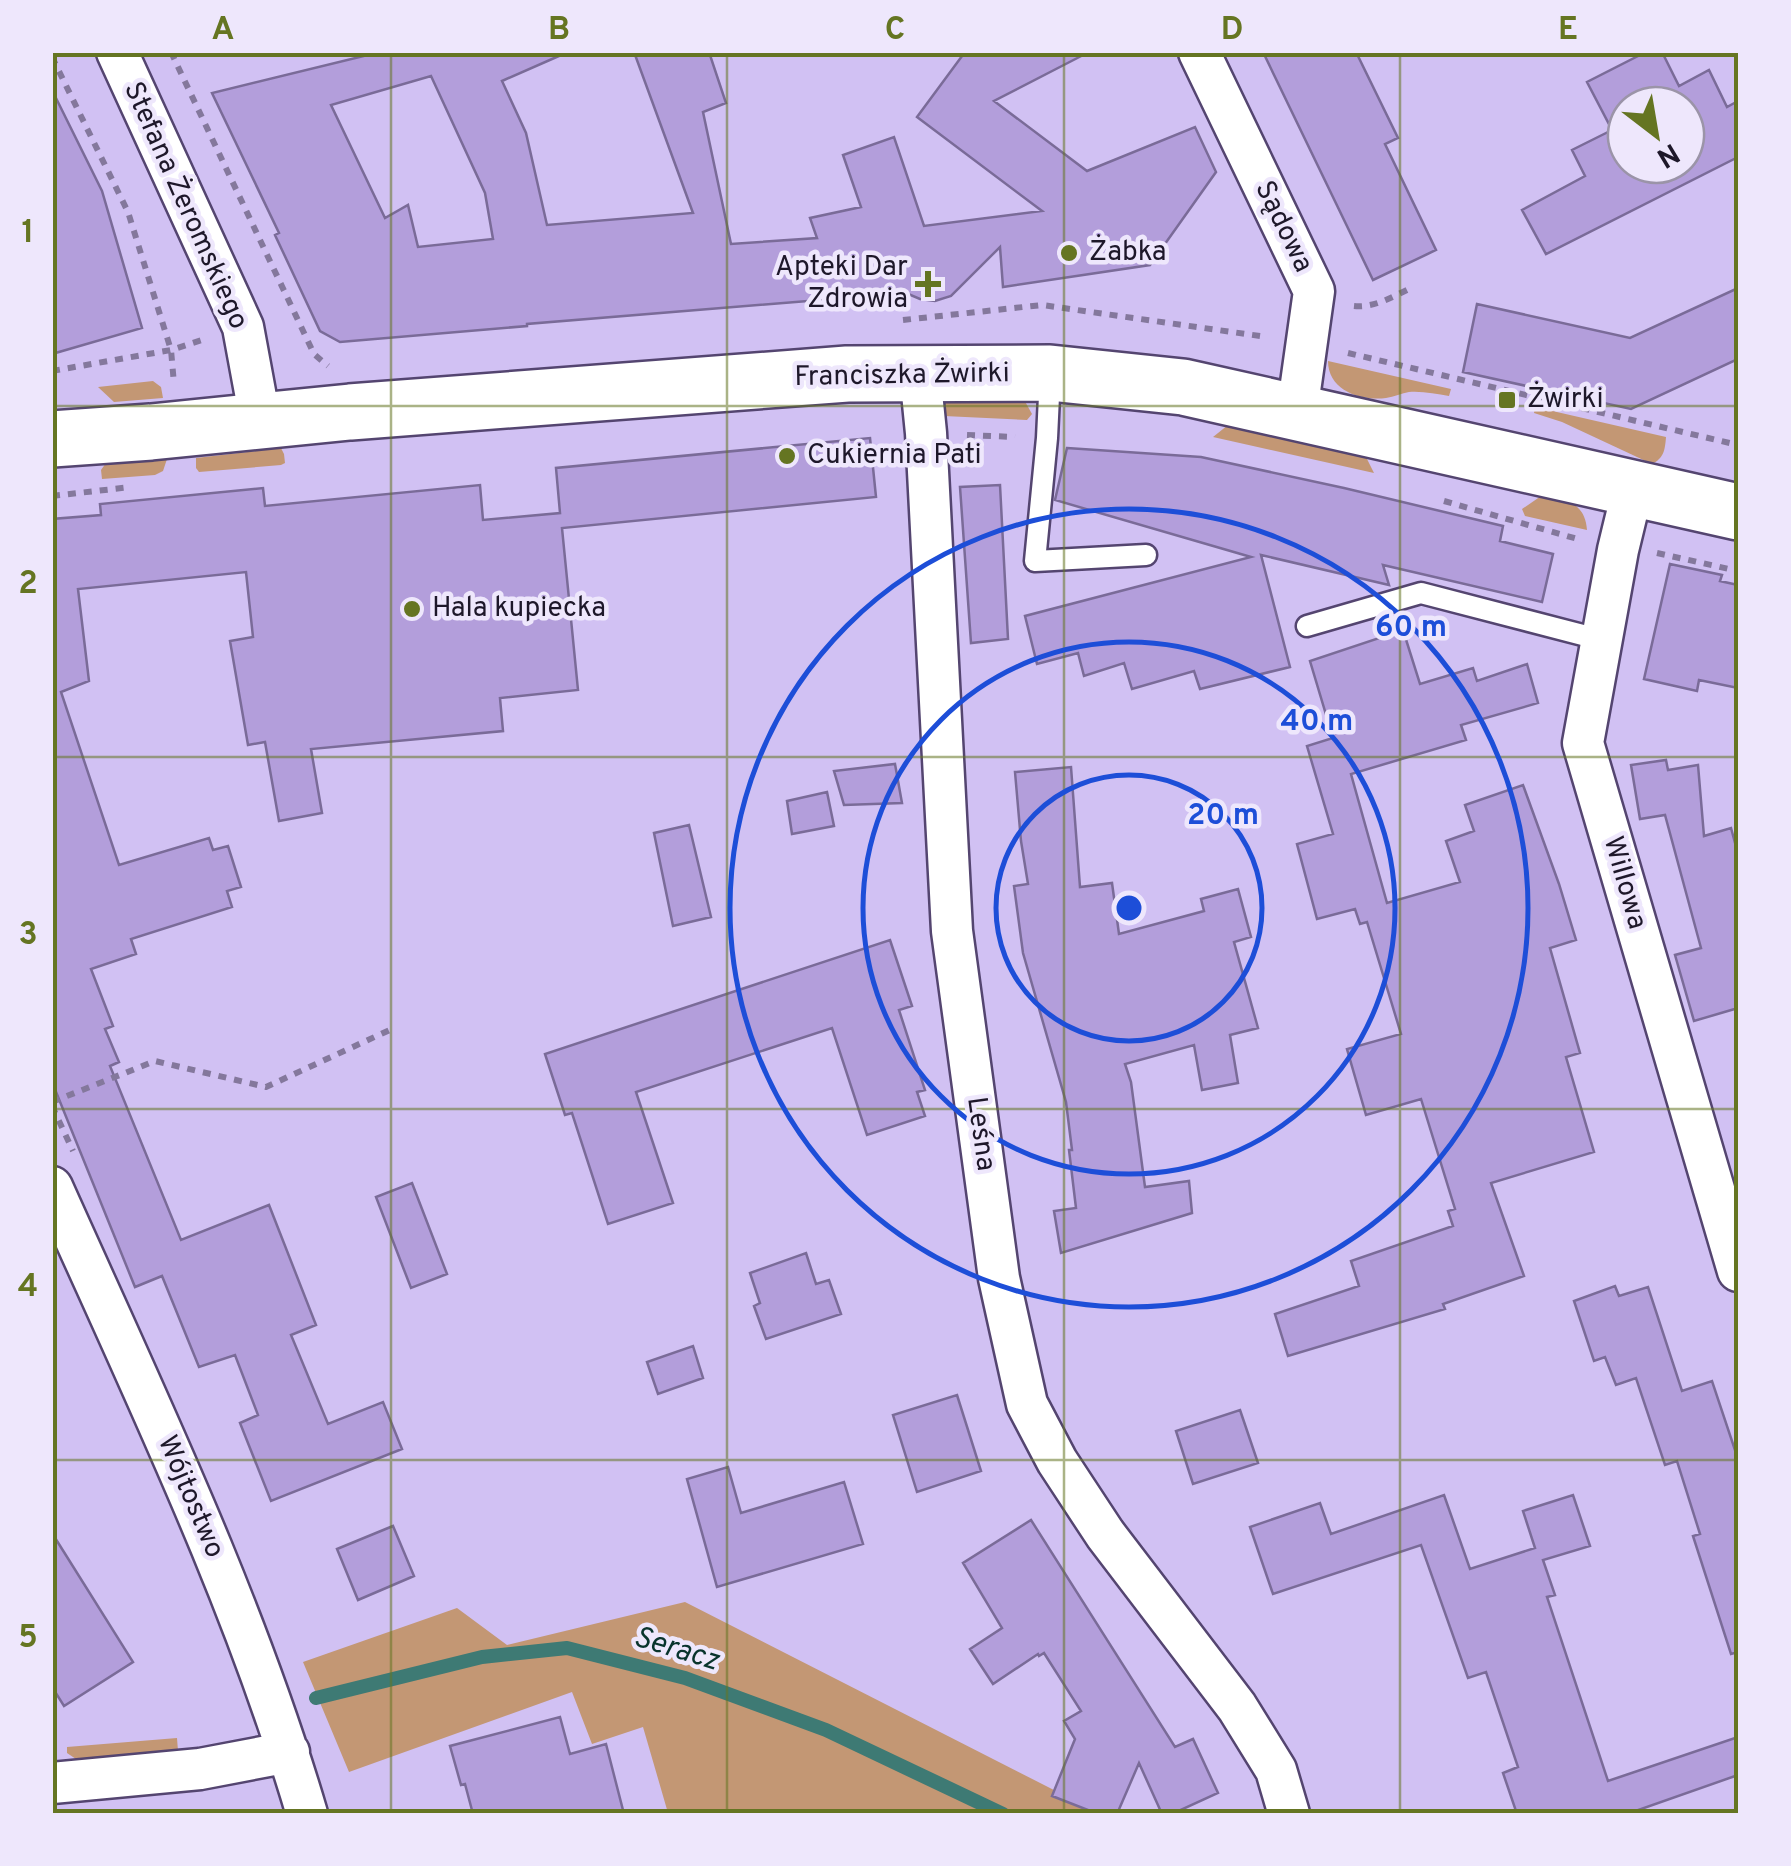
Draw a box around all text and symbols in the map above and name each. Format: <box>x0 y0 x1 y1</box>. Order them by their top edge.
text: A <box>212 11 234 51</box>
text: B <box>548 11 570 51</box>
text: C <box>885 11 905 51</box>
text: D <box>1221 11 1243 51</box>
text: E <box>1558 11 1578 51</box>
street label: Stefana Żeromskiego <box>114 76 257 335</box>
north arrow <box>1606 85 1706 185</box>
text: N <box>1649 133 1685 174</box>
street label: Sądowa <box>1245 175 1321 279</box>
text: 1 <box>22 214 34 254</box>
place label: Żabka <box>1089 234 1167 271</box>
marker: Żabka <box>1058 242 1080 264</box>
place label: Apteki Dar Zdrowia <box>775 250 908 318</box>
marker: Apteki Dar Zdrowia <box>917 273 939 295</box>
street label: Franciszka Żwirki <box>794 355 1010 396</box>
place label: Żwirki <box>1527 381 1604 418</box>
marker: Żwirki <box>1496 389 1518 411</box>
place label: Cukiernia Pati <box>807 438 982 474</box>
marker: Cukiernia Pati <box>776 445 798 467</box>
text: 2 <box>18 565 38 605</box>
place label: Hala kupiecka <box>432 591 606 627</box>
marker: Hala kupiecka <box>401 598 423 620</box>
text: 60 m <box>1375 610 1447 647</box>
text: 40 m <box>1281 704 1353 741</box>
text: 20 m <box>1187 798 1259 835</box>
street label: Willowa <box>1594 832 1654 934</box>
centre of rings <box>1111 890 1147 926</box>
text: 3 <box>18 916 38 956</box>
street label: Leśna <box>957 1095 1003 1173</box>
text: 4 <box>18 1268 38 1308</box>
street label: Wójtostwo <box>148 1430 232 1564</box>
text: 5 <box>18 1619 38 1659</box>
water label: Seracz <box>629 1620 725 1681</box>

